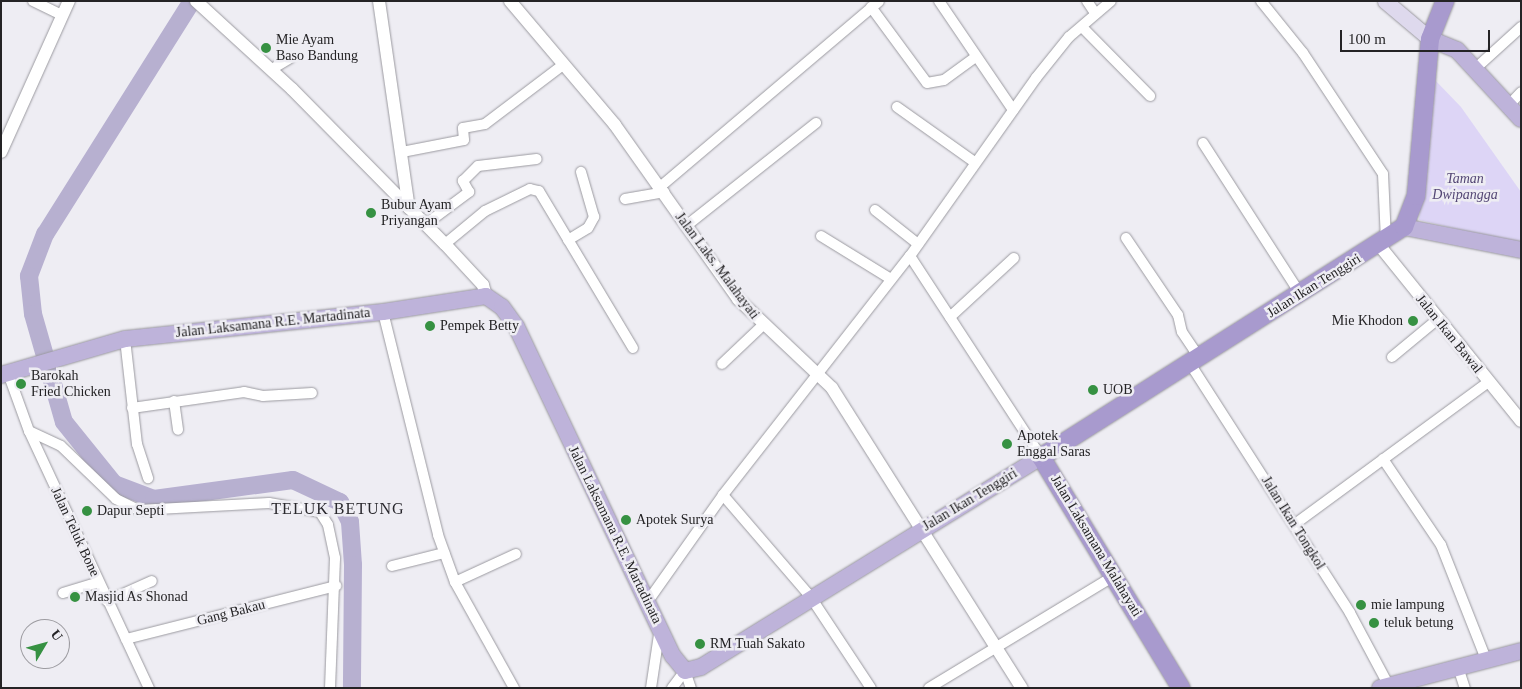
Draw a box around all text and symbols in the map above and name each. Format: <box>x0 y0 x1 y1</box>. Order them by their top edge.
scale bar <box>1342 20 1492 52</box>
text: 100 m <box>1348 31 1386 47</box>
place label: Mie Ayam Baso Bandung <box>276 32 358 64</box>
marker: Mie Ayam Baso Bandung <box>260 42 272 54</box>
park label: Taman Dwipangga <box>1432 171 1498 203</box>
place label: Bubur Ayam Priyangan <box>381 197 452 230</box>
marker: Bubur Ayam Priyangan <box>365 207 377 219</box>
street label: Jalan Laks. Malahayati <box>671 209 763 323</box>
street label: Jalan Ikan Tenggiri <box>1264 250 1364 322</box>
street label: Jalan Ikan Bawal <box>1412 291 1486 377</box>
street label: Jalan Laksamana R.E. Martadinata <box>175 304 371 342</box>
place label: Mie Khodon <box>1332 313 1403 329</box>
marker: Mie Khodon <box>1407 315 1419 327</box>
place label: Pempek Betty <box>440 318 519 334</box>
marker: Pempek Betty <box>424 320 436 332</box>
place label: Barokah Fried Chicken <box>31 368 111 401</box>
marker: Barokah Fried Chicken <box>15 378 27 390</box>
place label: UOB <box>1103 382 1133 398</box>
marker: UOB <box>1087 384 1099 396</box>
place label: Apotek Enggal Saras <box>1017 428 1090 461</box>
marker: Apotek Enggal Saras <box>1001 438 1013 450</box>
street label: Jalan Laksamana R.E. Martadinata <box>565 443 665 627</box>
street label: Jalan Ikan Tenggiri <box>919 465 1021 535</box>
street label: Jalan Laksamana Malahayati <box>1047 472 1145 620</box>
street label: Jalan Ikan Tongkol <box>1257 473 1329 573</box>
street label: Jalan Teluk Bone <box>47 484 103 580</box>
district label: TELUK BETUNG <box>270 499 406 519</box>
place label: Dapur Septi <box>97 503 164 519</box>
marker: Dapur Septi <box>81 505 93 517</box>
place label: Apotek Surya <box>636 512 713 528</box>
marker: Apotek Surya <box>620 514 632 526</box>
place label: Masjid As Shonad <box>85 589 188 605</box>
marker: Masjid As Shonad <box>69 591 81 603</box>
street label: Gang Bakau <box>195 596 267 630</box>
place label: mie lampung <box>1371 597 1444 613</box>
marker: mie lampung <box>1355 599 1367 611</box>
place label: teluk betung <box>1384 615 1454 631</box>
marker: teluk betung <box>1368 617 1380 629</box>
north arrow <box>20 619 70 669</box>
text: U <box>48 627 66 644</box>
place label: RM Tuah Sakato <box>710 636 805 652</box>
marker: RM Tuah Sakato <box>694 638 706 650</box>

